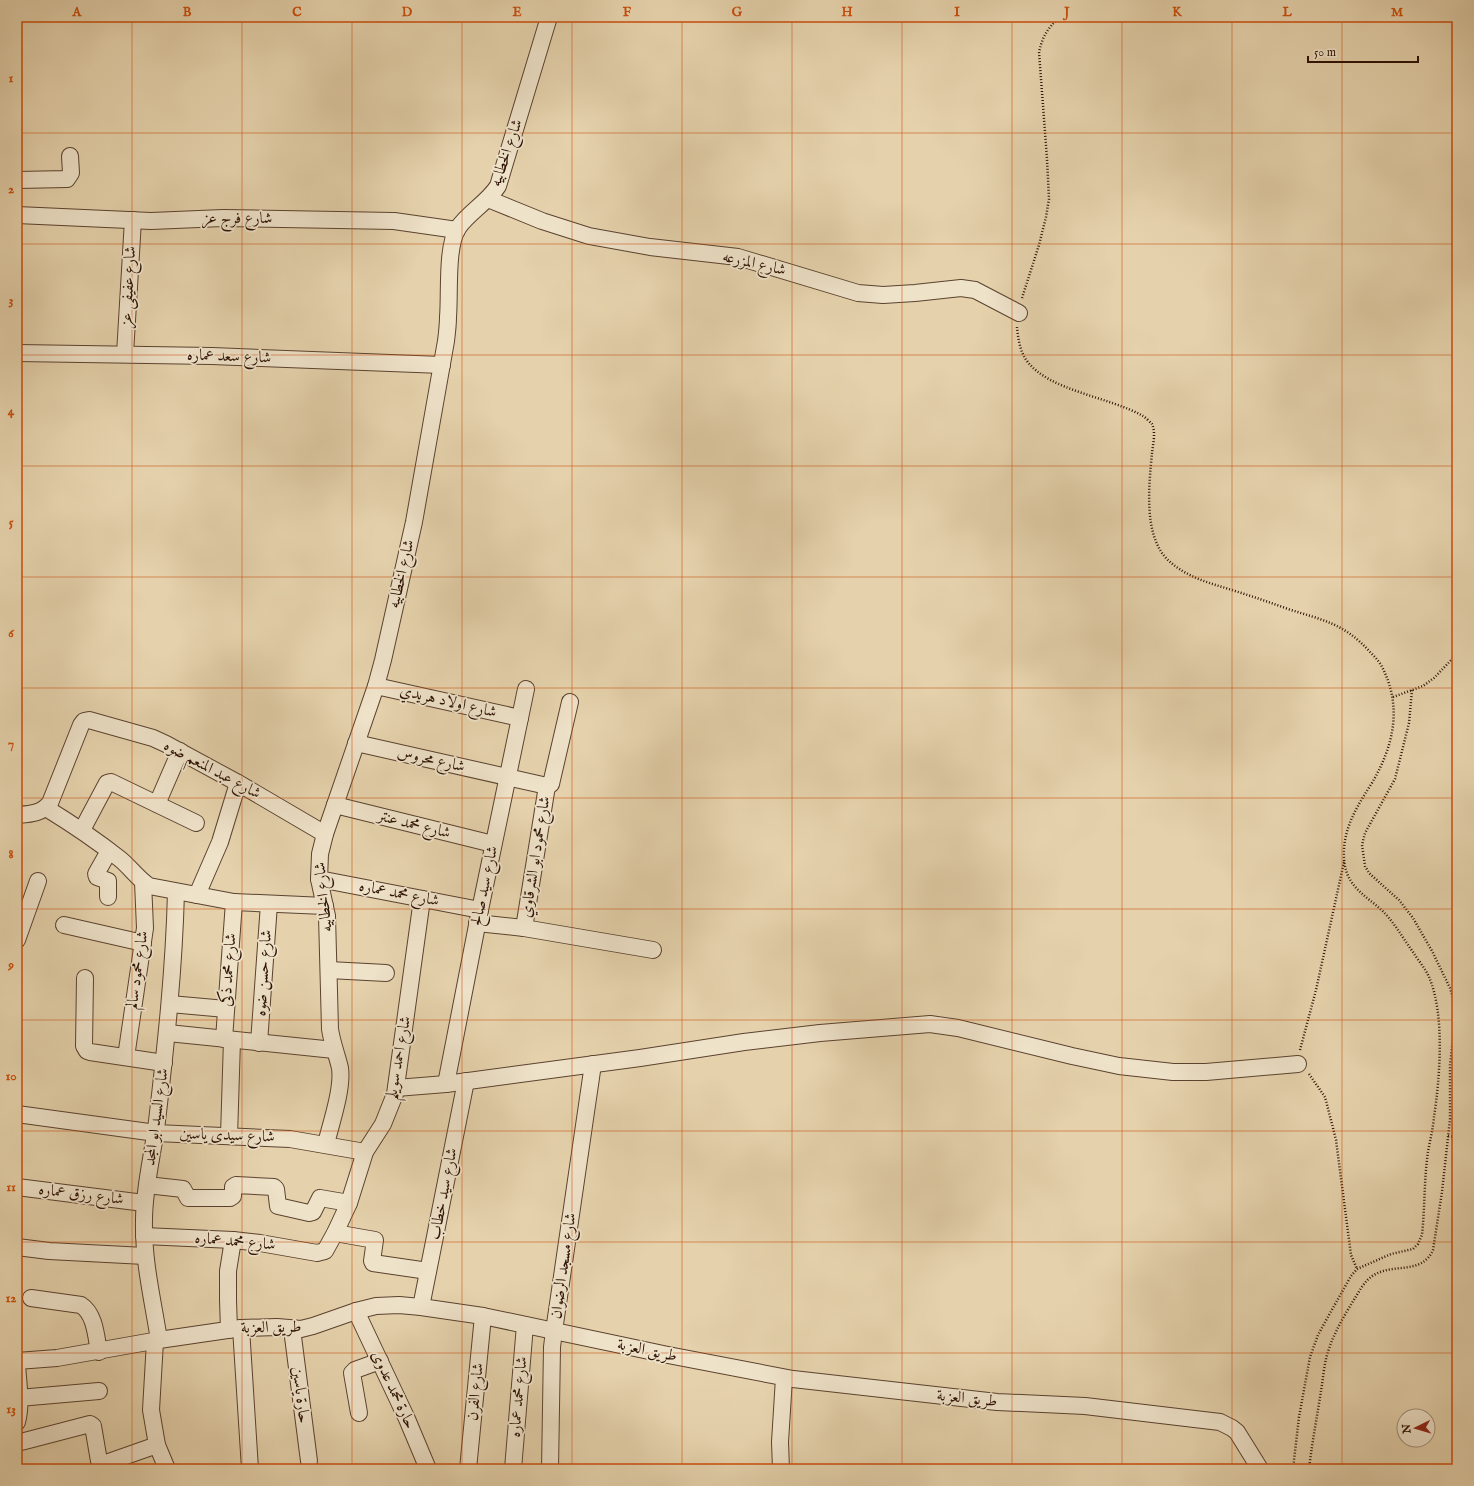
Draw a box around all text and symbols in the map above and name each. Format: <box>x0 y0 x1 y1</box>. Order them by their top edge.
text: A <box>72 4 83 21</box>
text: B <box>183 4 192 21</box>
text: C <box>292 4 302 21</box>
text: D <box>402 4 413 21</box>
text: E <box>512 4 522 21</box>
text: F <box>623 4 632 21</box>
text: G <box>732 4 743 21</box>
text: H <box>841 4 853 21</box>
text: I <box>954 4 960 21</box>
text: J <box>1062 4 1070 21</box>
text: K <box>1172 4 1182 21</box>
text: L <box>1281 4 1292 21</box>
text: M <box>1391 4 1404 21</box>
scale bar <box>1308 38 1418 64</box>
text: 50 m <box>1314 45 1336 60</box>
text: 1 <box>9 70 14 87</box>
street label: شارع الخطابيه <box>486 117 530 190</box>
text: 2 <box>8 181 14 198</box>
street label: شارع فرج عز <box>202 209 272 232</box>
street label: شارع عفيفى عز <box>117 246 143 329</box>
street label: شارع المزرعه <box>720 247 788 283</box>
text: 3 <box>9 292 14 309</box>
street label: شارع سعد عماره <box>186 346 272 370</box>
text: 4 <box>8 403 15 420</box>
text: 5 <box>9 514 14 531</box>
street label: شارع الخطابيه <box>384 538 422 611</box>
text: 6 <box>8 625 14 642</box>
street label: شارع اولاد هريدي <box>397 681 498 725</box>
text: 7 <box>8 736 14 753</box>
street label: شارع عبد المنعم ضوه <box>158 736 264 808</box>
street label: شارع محروس <box>395 743 467 779</box>
street label: شارع محمود ابو الشرقاوي <box>517 795 557 920</box>
street label: شارع محمد عنتر <box>373 806 452 846</box>
street label: شارع سيد صالح <box>467 844 505 928</box>
text: 8 <box>8 846 14 863</box>
street label: شارع الخطابيه <box>310 861 340 933</box>
street label: شارع محمد عماره <box>357 876 441 914</box>
street label: شارع حسن ضوه <box>251 929 279 1017</box>
street label: شارع محمود سالم <box>123 930 156 1011</box>
street label: شارع محمد ذكى <box>214 932 244 1008</box>
text: 9 <box>7 957 14 974</box>
street label: شارع احمد سويلم <box>382 1015 421 1102</box>
street label: شارع السيد ابو المجد <box>140 1067 176 1167</box>
text: 10 <box>5 1068 17 1085</box>
street label: شارع سيدى ياسين <box>179 1124 275 1150</box>
street label: شارع سيد خطاب <box>425 1146 465 1242</box>
text: 11 <box>6 1179 16 1196</box>
street label: شارع رزق عماره <box>37 1180 125 1212</box>
street label: شارع مسجد الرضوان <box>547 1212 583 1321</box>
street label: شارع محمد عماره <box>193 1228 276 1257</box>
text: 12 <box>6 1290 16 1307</box>
street label: طريق العزبة <box>240 1317 302 1339</box>
street label: طريق العزبة <box>615 1335 679 1367</box>
street label: حارة محمد عدوى <box>366 1348 420 1432</box>
street label: شارع محمد عماره <box>505 1356 534 1439</box>
street label: شارع الفرن <box>463 1362 491 1422</box>
street label: حارة ياسين <box>287 1365 313 1425</box>
street label: طريق العزبة <box>936 1386 998 1412</box>
text: 13 <box>6 1401 16 1418</box>
north arrow <box>1396 1408 1436 1448</box>
text: N <box>1400 1423 1415 1435</box>

